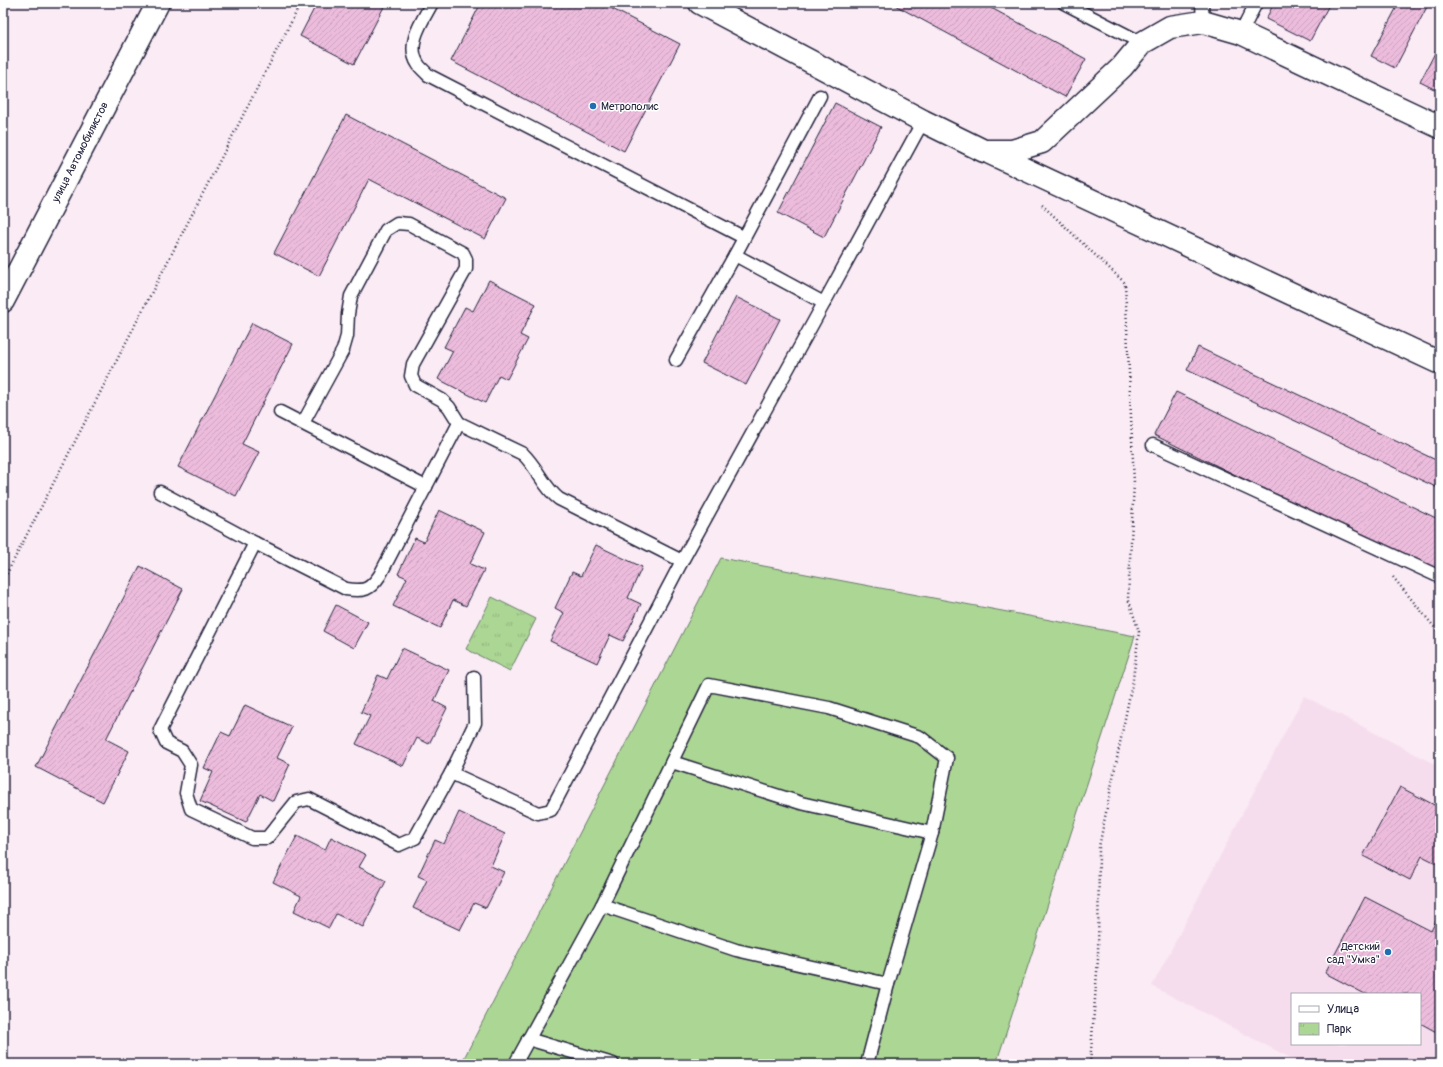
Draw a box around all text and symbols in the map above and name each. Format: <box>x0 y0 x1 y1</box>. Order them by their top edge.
street label: улица Автомобилистов <box>49 100 111 205</box>
place label: Метрополис <box>601 100 659 113</box>
marker: Метрополис <box>588 101 598 111</box>
place label: Детский сад "Умка" <box>1327 940 1380 966</box>
marker: Детский сад "Умка" <box>1383 947 1393 957</box>
legend <box>1291 993 1421 1045</box>
text: Улица <box>1327 1002 1359 1017</box>
text: Парк <box>1327 1022 1352 1037</box>

